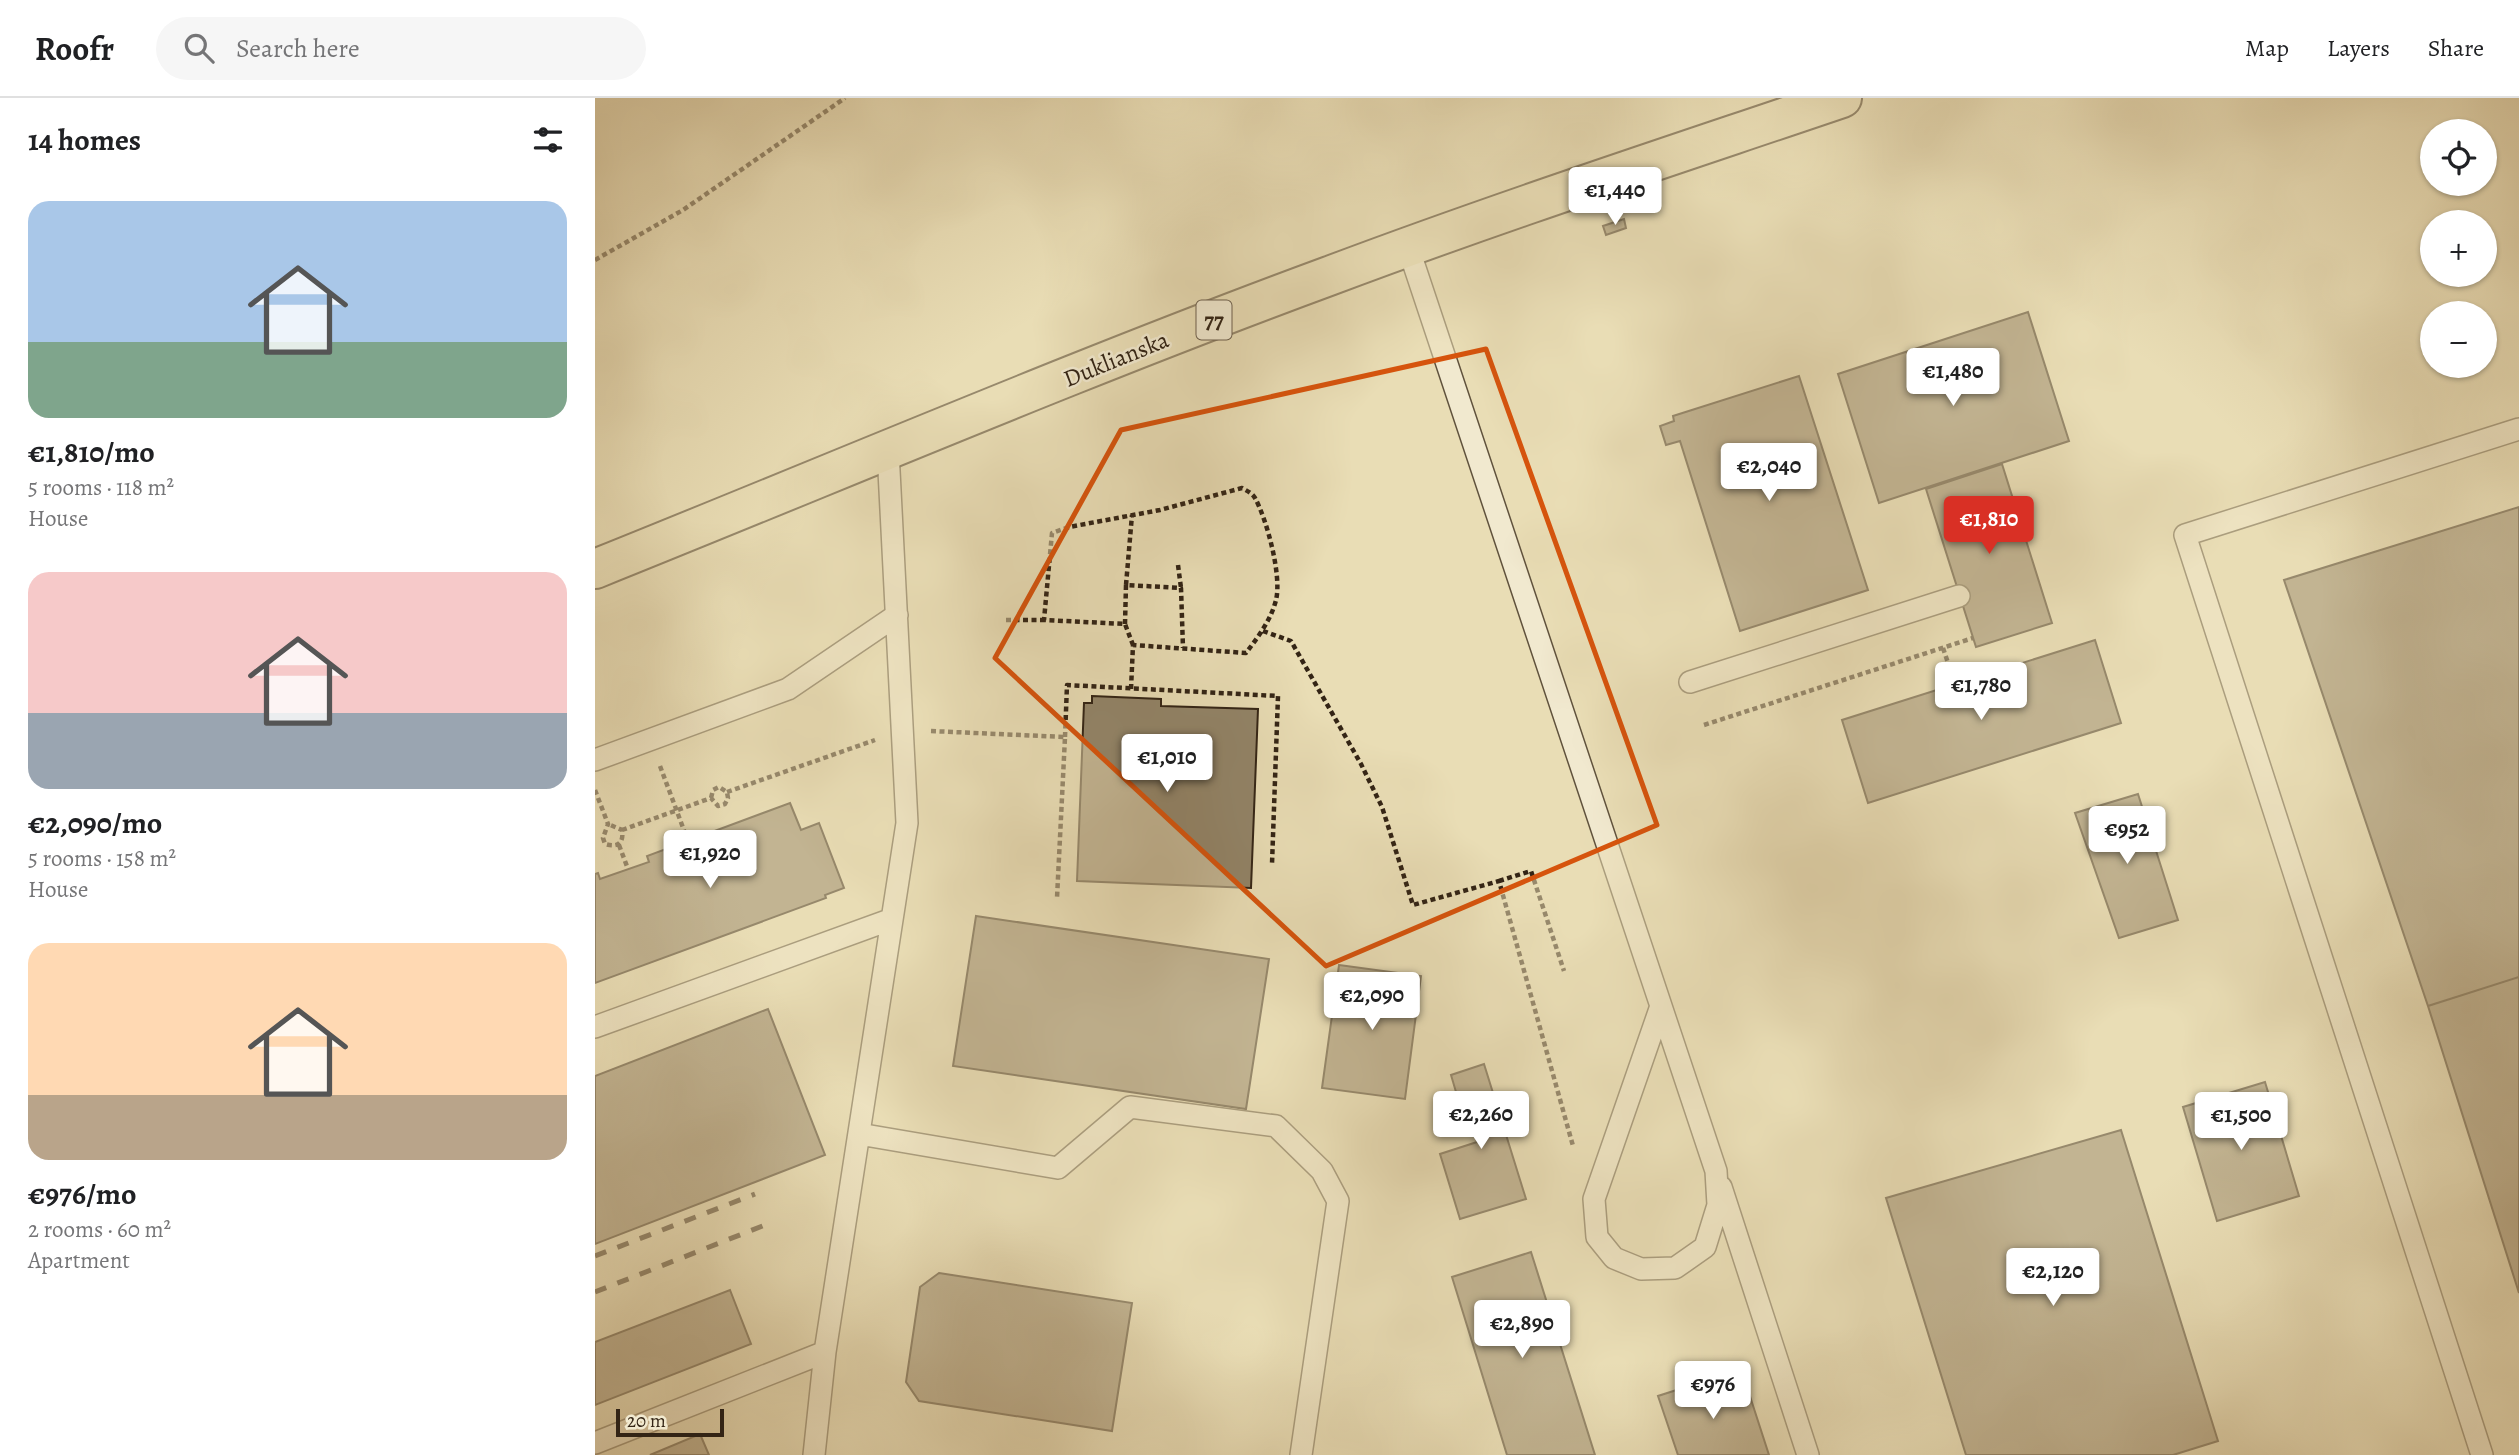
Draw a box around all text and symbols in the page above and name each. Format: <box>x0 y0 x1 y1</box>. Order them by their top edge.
search box <box>156 17 646 80</box>
text: Roofr <box>35 26 114 71</box>
icon: search <box>180 29 218 67</box>
text: Search here <box>236 31 360 66</box>
text: Map <box>2245 32 2289 64</box>
text: Layers <box>2327 32 2390 64</box>
text: Share <box>2428 32 2484 64</box>
map controls <box>2420 119 2497 378</box>
button: locate <box>2420 119 2497 196</box>
text: 14 homes <box>28 120 141 160</box>
icon: filters <box>529 121 567 159</box>
pin: €1,440 <box>1558 167 1672 227</box>
text: €1,440 <box>1585 174 1645 205</box>
button: + <box>2420 210 2497 287</box>
icon: home <box>235 247 361 373</box>
road number: 77 <box>1197 300 1231 340</box>
button: − <box>2420 301 2497 378</box>
street label: Duklianska <box>1059 323 1174 395</box>
pin: €1,480 <box>1896 348 2010 408</box>
text: €1,480 <box>1922 355 1984 386</box>
text: €1,810/mo <box>28 432 155 472</box>
pin: €2,040 <box>1712 444 1826 503</box>
text: €2,040 <box>1737 450 1801 481</box>
text: 5 rooms · 118 m² <box>28 472 174 503</box>
pin: €1,810 <box>1932 496 2046 556</box>
text: House <box>28 503 88 534</box>
text: €1,810 <box>1960 503 2018 534</box>
icon: home <box>235 618 361 744</box>
pin: €1,780 <box>1924 662 2038 722</box>
text: €1,780 <box>1951 669 2011 700</box>
pin: €1,010 <box>1110 734 1224 794</box>
text: €1,010 <box>1138 741 1197 772</box>
text: €2,090/mo <box>28 803 162 843</box>
pin: €952 <box>2086 806 2168 866</box>
text: €952 <box>2105 813 2149 844</box>
pin: €1,920 <box>653 830 767 890</box>
text: €1,920 <box>680 837 740 868</box>
text: 5 rooms · 158 m² <box>28 843 176 874</box>
text: House <box>28 874 88 905</box>
pin: €2,090 <box>1315 972 1429 1032</box>
text: €2,090 <box>1340 979 1404 1010</box>
icon: home <box>235 989 361 1115</box>
pin: €2,260 <box>1424 1091 1538 1151</box>
pin: €1,500 <box>2184 1093 2298 1152</box>
text: €2,260 <box>1449 1098 1513 1129</box>
text: €1,500 <box>2211 1099 2271 1130</box>
text: €976/mo <box>28 1174 136 1214</box>
text: 2 rooms · 60 m² <box>28 1214 171 1245</box>
text: Apartment <box>28 1245 130 1276</box>
pin: €2,120 <box>1996 1248 2110 1308</box>
text: €2,120 <box>2022 1255 2084 1286</box>
pin: €2,890 <box>1465 1300 1579 1360</box>
text: €2,890 <box>1490 1307 1554 1338</box>
pin: €976 <box>1672 1362 1754 1421</box>
text: €976 <box>1691 1368 1735 1399</box>
scale bar <box>616 1406 725 1438</box>
text: 20 m <box>627 1408 666 1434</box>

